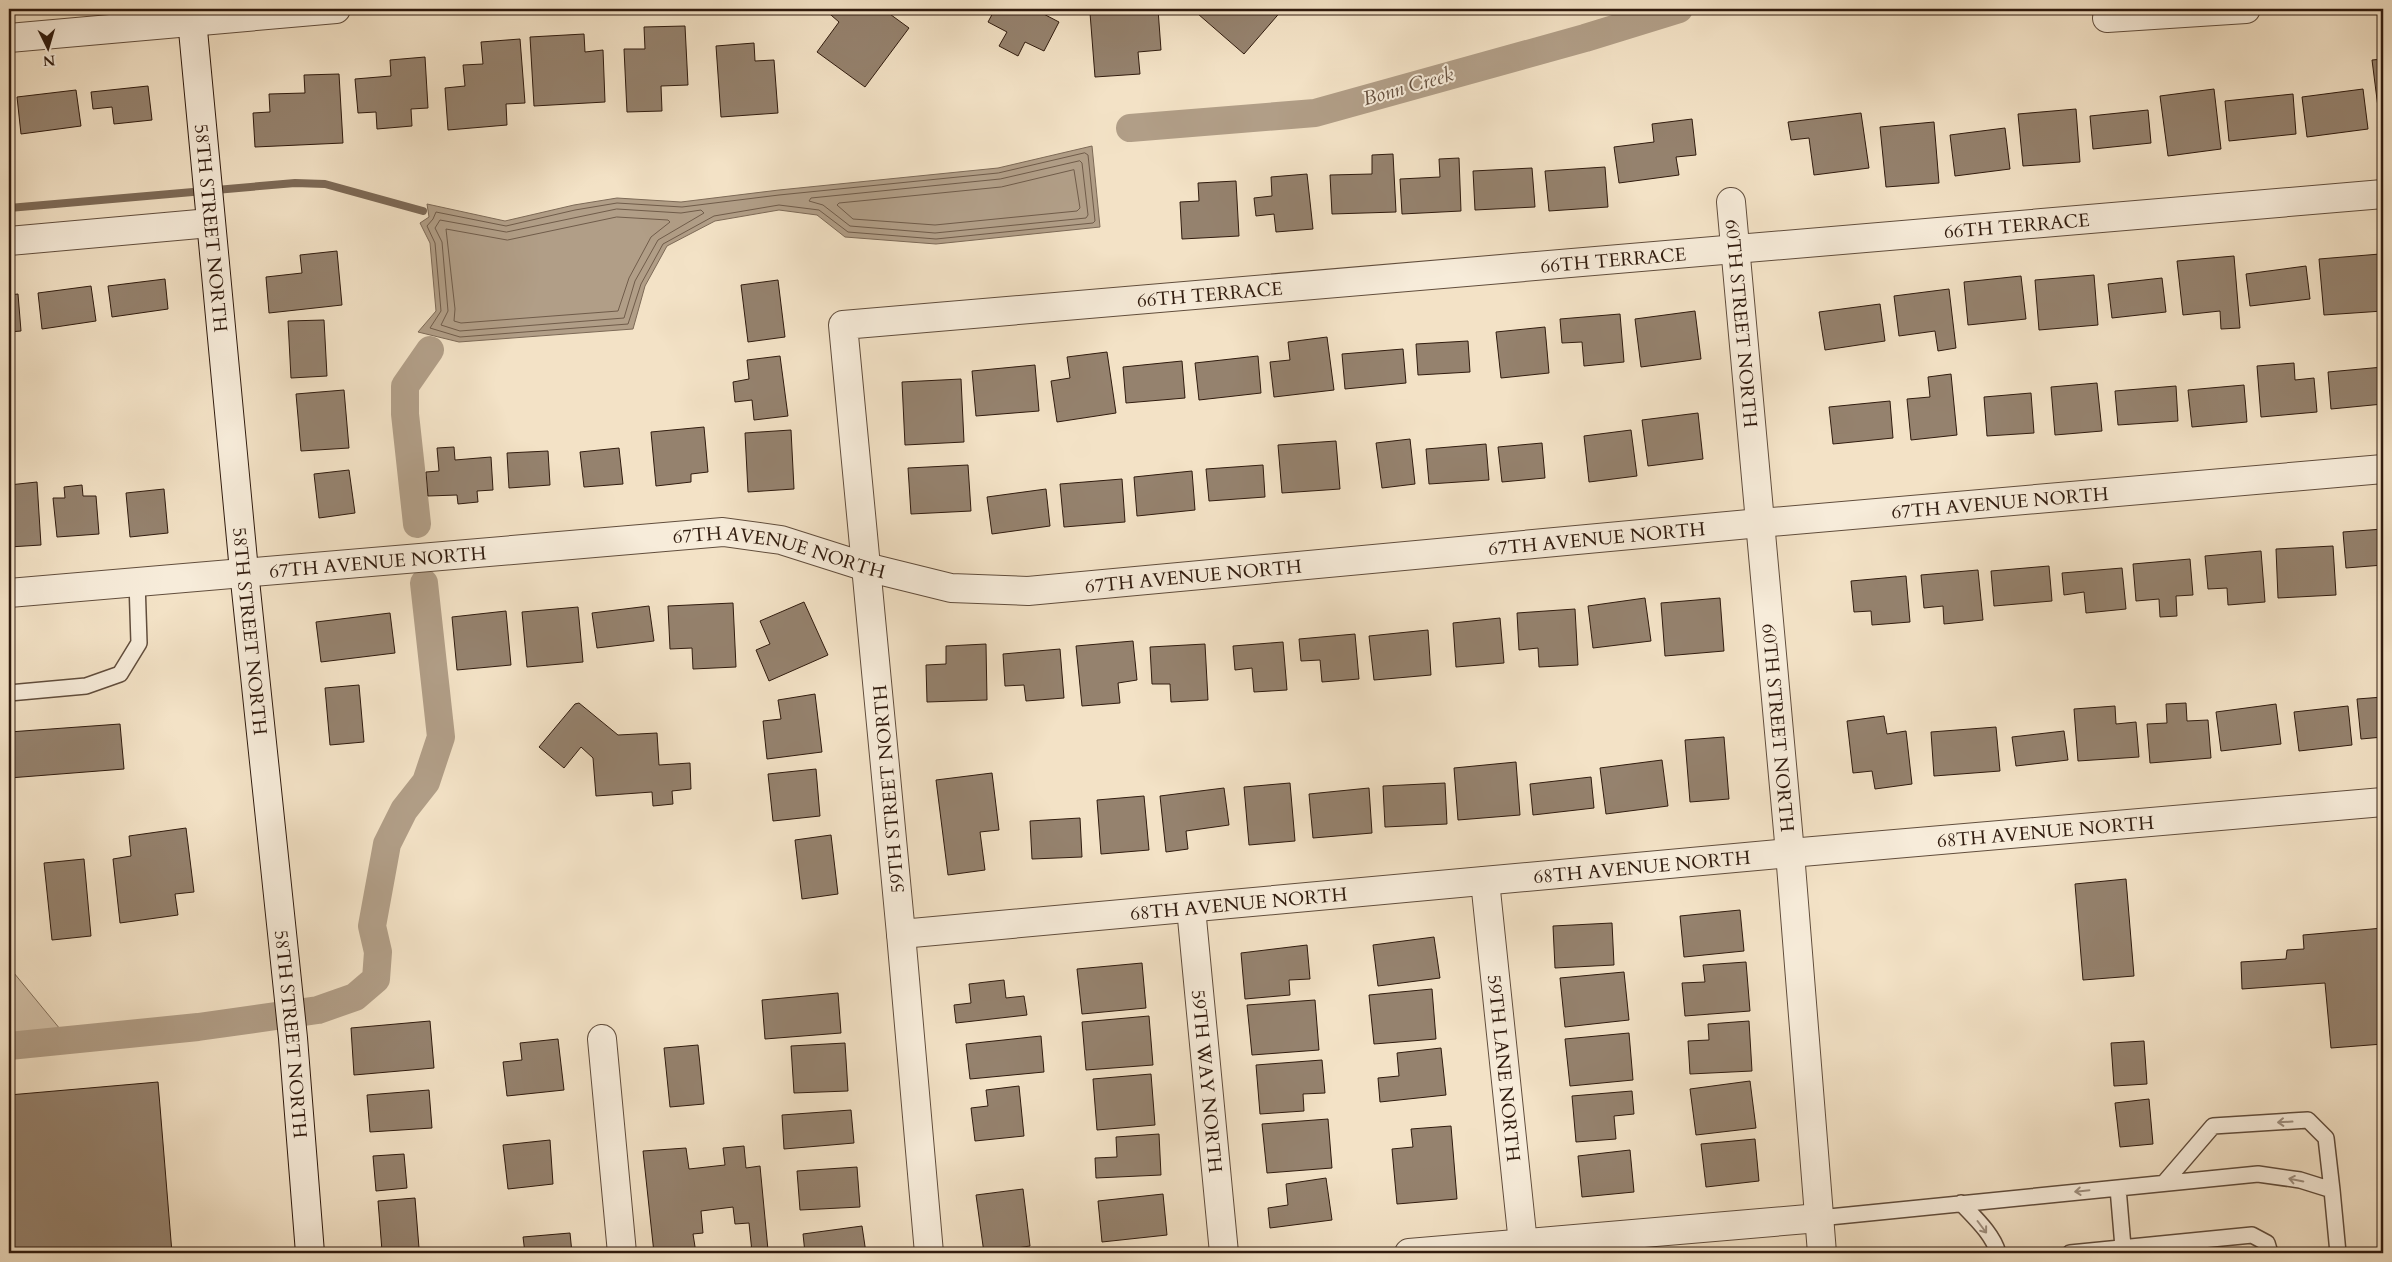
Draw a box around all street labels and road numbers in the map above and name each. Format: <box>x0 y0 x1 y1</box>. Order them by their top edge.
street label: 58TH STREET NORTH <box>188 123 233 334</box>
street label: 66TH TERRACE <box>1943 207 2091 245</box>
street label: 60TH STREET NORTH <box>1719 218 1763 429</box>
street label: 66TH TERRACE <box>1539 241 1687 280</box>
street label: 66TH TERRACE <box>1136 276 1284 314</box>
street label: 67TH AVENUE NORTH <box>1890 481 2110 526</box>
street label: 67TH AVENUE NORTH <box>1487 516 1706 562</box>
street label: 67TH AVENUE NORTH <box>672 520 888 585</box>
street label: 58TH STREET NORTH <box>226 526 273 737</box>
street label: 67TH AVENUE NORTH <box>268 540 487 585</box>
street label: 67TH AVENUE NORTH <box>1084 554 1303 600</box>
street label: 60TH STREET NORTH <box>1755 623 1800 833</box>
street label: 59TH STREET NORTH <box>867 684 911 894</box>
street label: 68TH AVENUE NORTH <box>1936 810 2155 854</box>
street label: 68TH AVENUE NORTH <box>1532 845 1752 890</box>
street label: 68TH AVENUE NORTH <box>1129 881 1348 927</box>
street label: 58TH STREET NORTH <box>268 929 313 1139</box>
street label: 59TH LANE NORTH <box>1481 973 1526 1163</box>
street label: 59TH WAY NORTH <box>1185 989 1228 1174</box>

